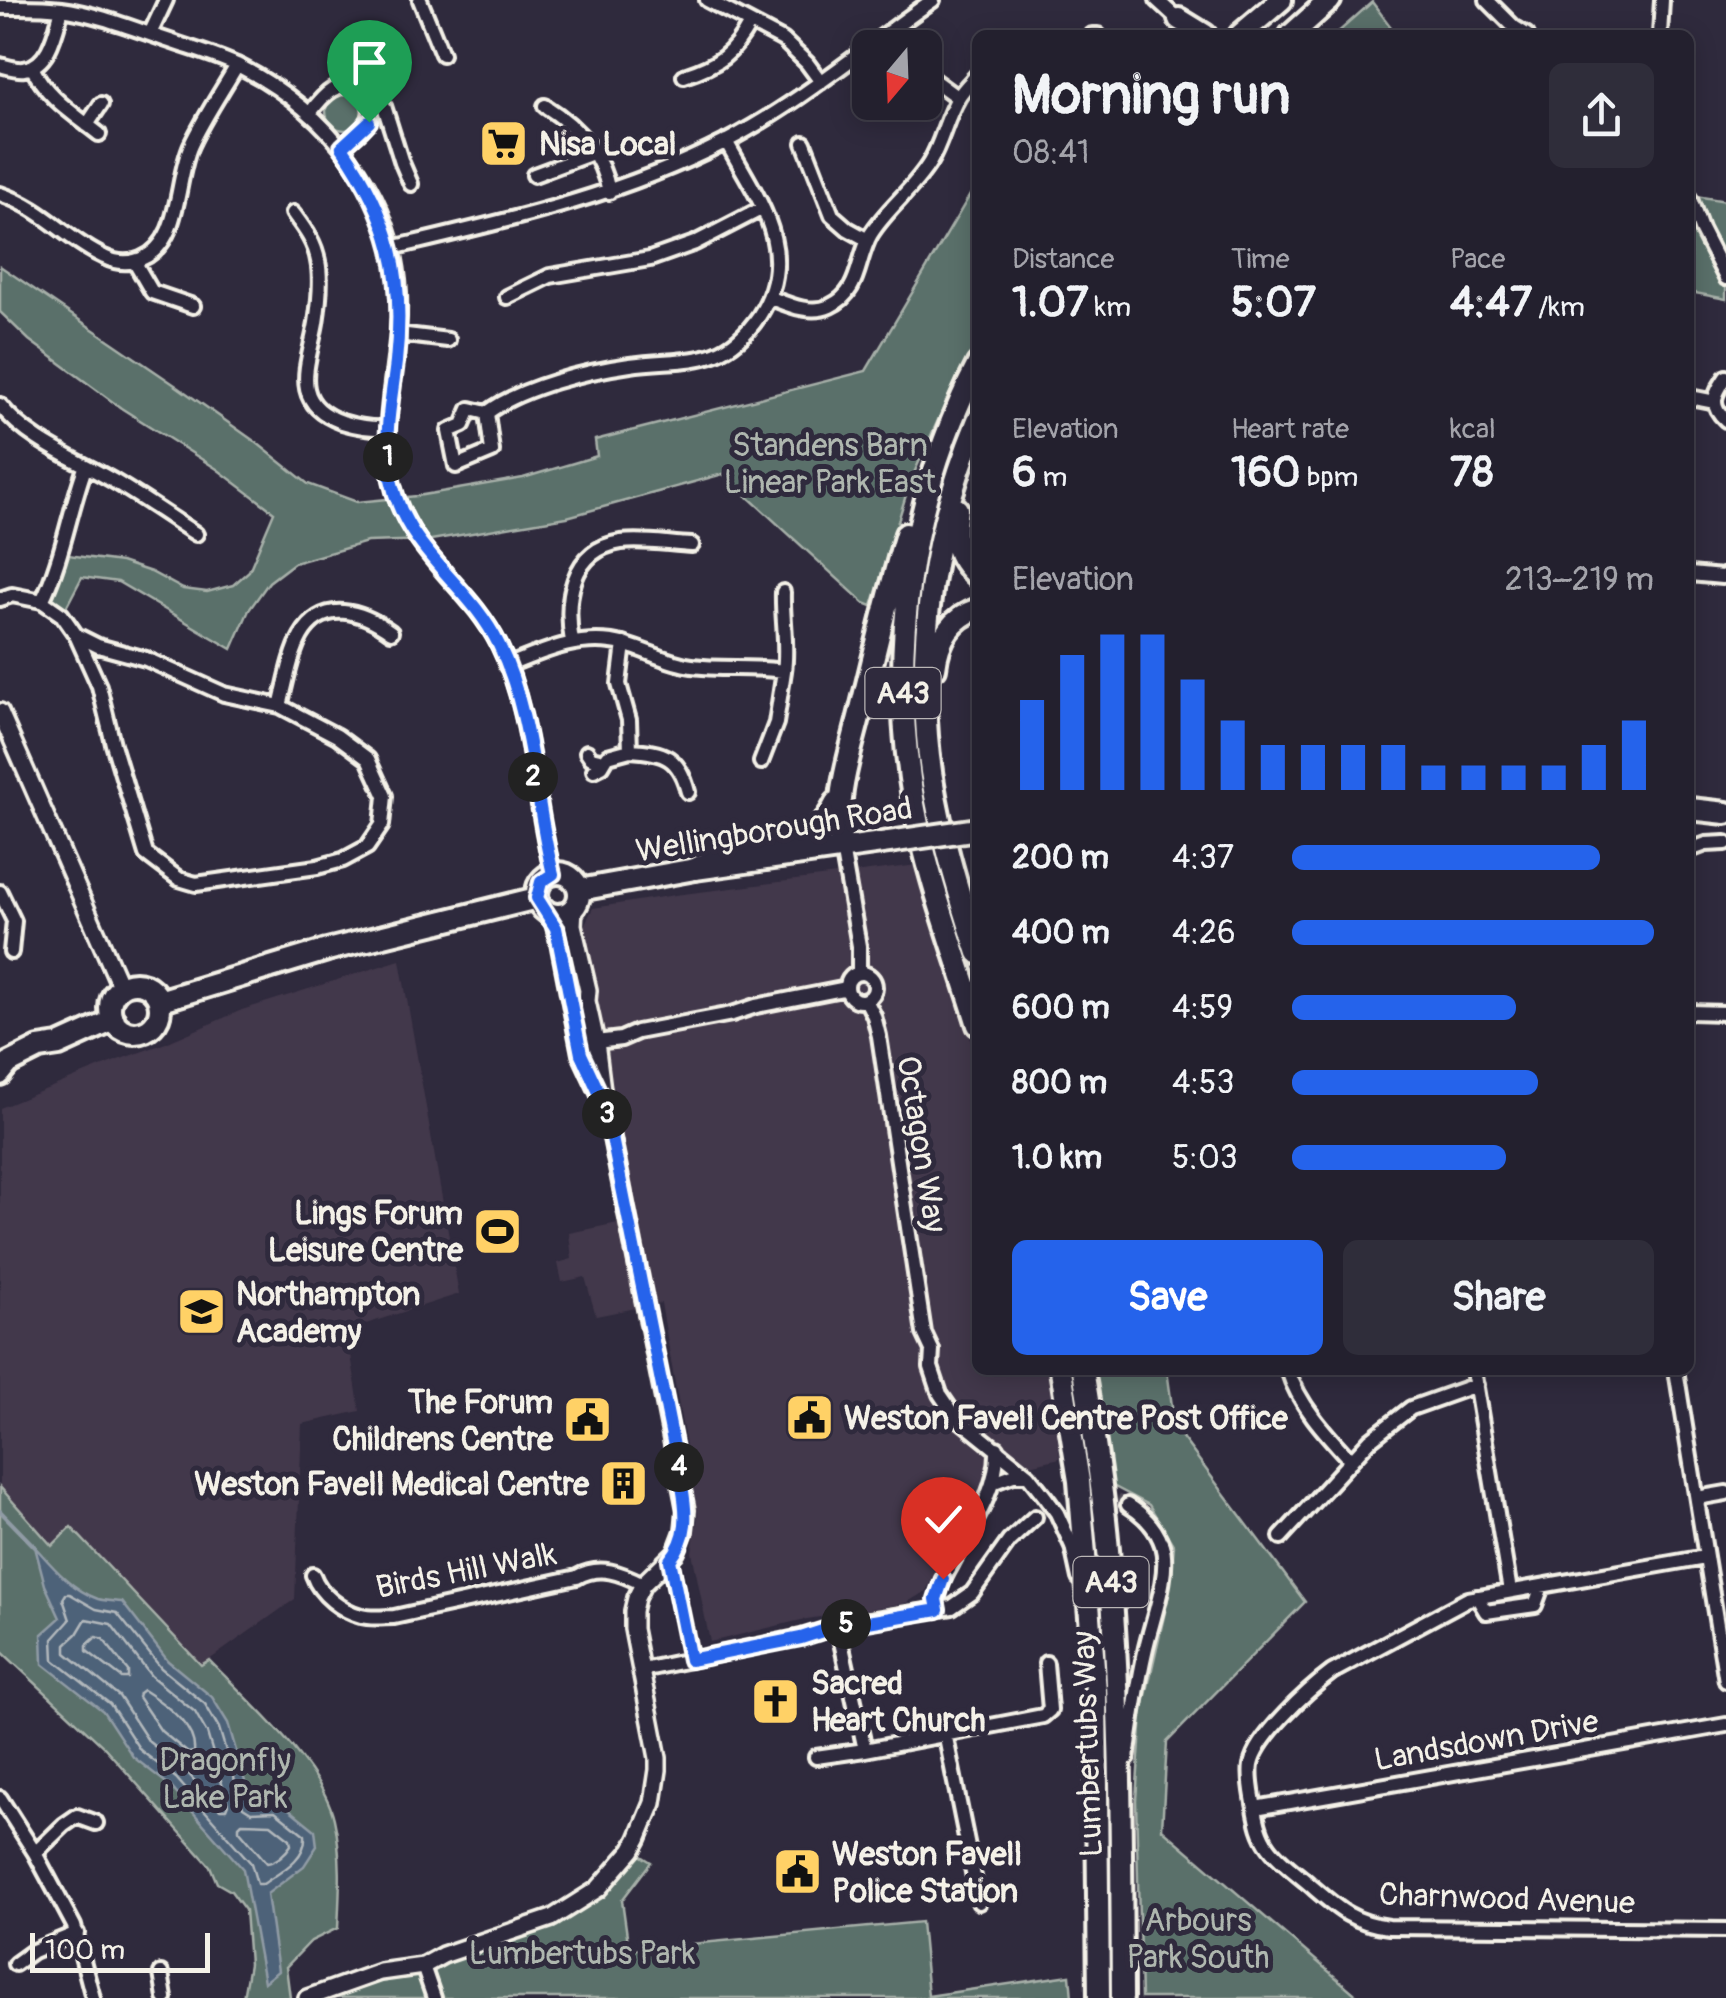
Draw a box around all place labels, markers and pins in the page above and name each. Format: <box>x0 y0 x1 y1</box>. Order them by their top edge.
pin <box>327 20 412 123</box>
supermarket icon: Nisa Local <box>478 118 530 170</box>
place label: Nisa Local <box>539 125 676 165</box>
pin: 1 <box>363 432 413 482</box>
pin: 2 <box>508 752 558 802</box>
pin: 3 <box>582 1089 632 1139</box>
place label: Lings Forum Leisure Centre <box>268 1194 464 1271</box>
sports icon: Lings Forum Leisure Centre <box>472 1205 524 1257</box>
place label: Northampton Academy <box>236 1275 420 1352</box>
school or university icon: Northampton Academy <box>175 1286 227 1338</box>
place label: The Forum Childrens Centre <box>332 1383 554 1460</box>
public building icon: Weston Favell Centre Post Office <box>783 1392 835 1444</box>
public building icon: The Forum Childrens Centre <box>562 1394 614 1446</box>
place label: Weston Favell Centre Post Office <box>844 1399 1289 1439</box>
pin: 4 <box>654 1442 704 1492</box>
building icon: Weston Favell Medical Centre <box>598 1458 650 1510</box>
place label: Weston Favell Medical Centre <box>194 1465 590 1505</box>
pin <box>901 1477 986 1580</box>
pin: 5 <box>821 1599 871 1649</box>
place label: Sacred Heart Church <box>811 1664 985 1741</box>
church icon: Sacred Heart Church <box>750 1675 802 1727</box>
place label: Weston Favell Police Station <box>832 1835 1022 1912</box>
public building icon: Weston Favell Police Station <box>771 1846 823 1898</box>

